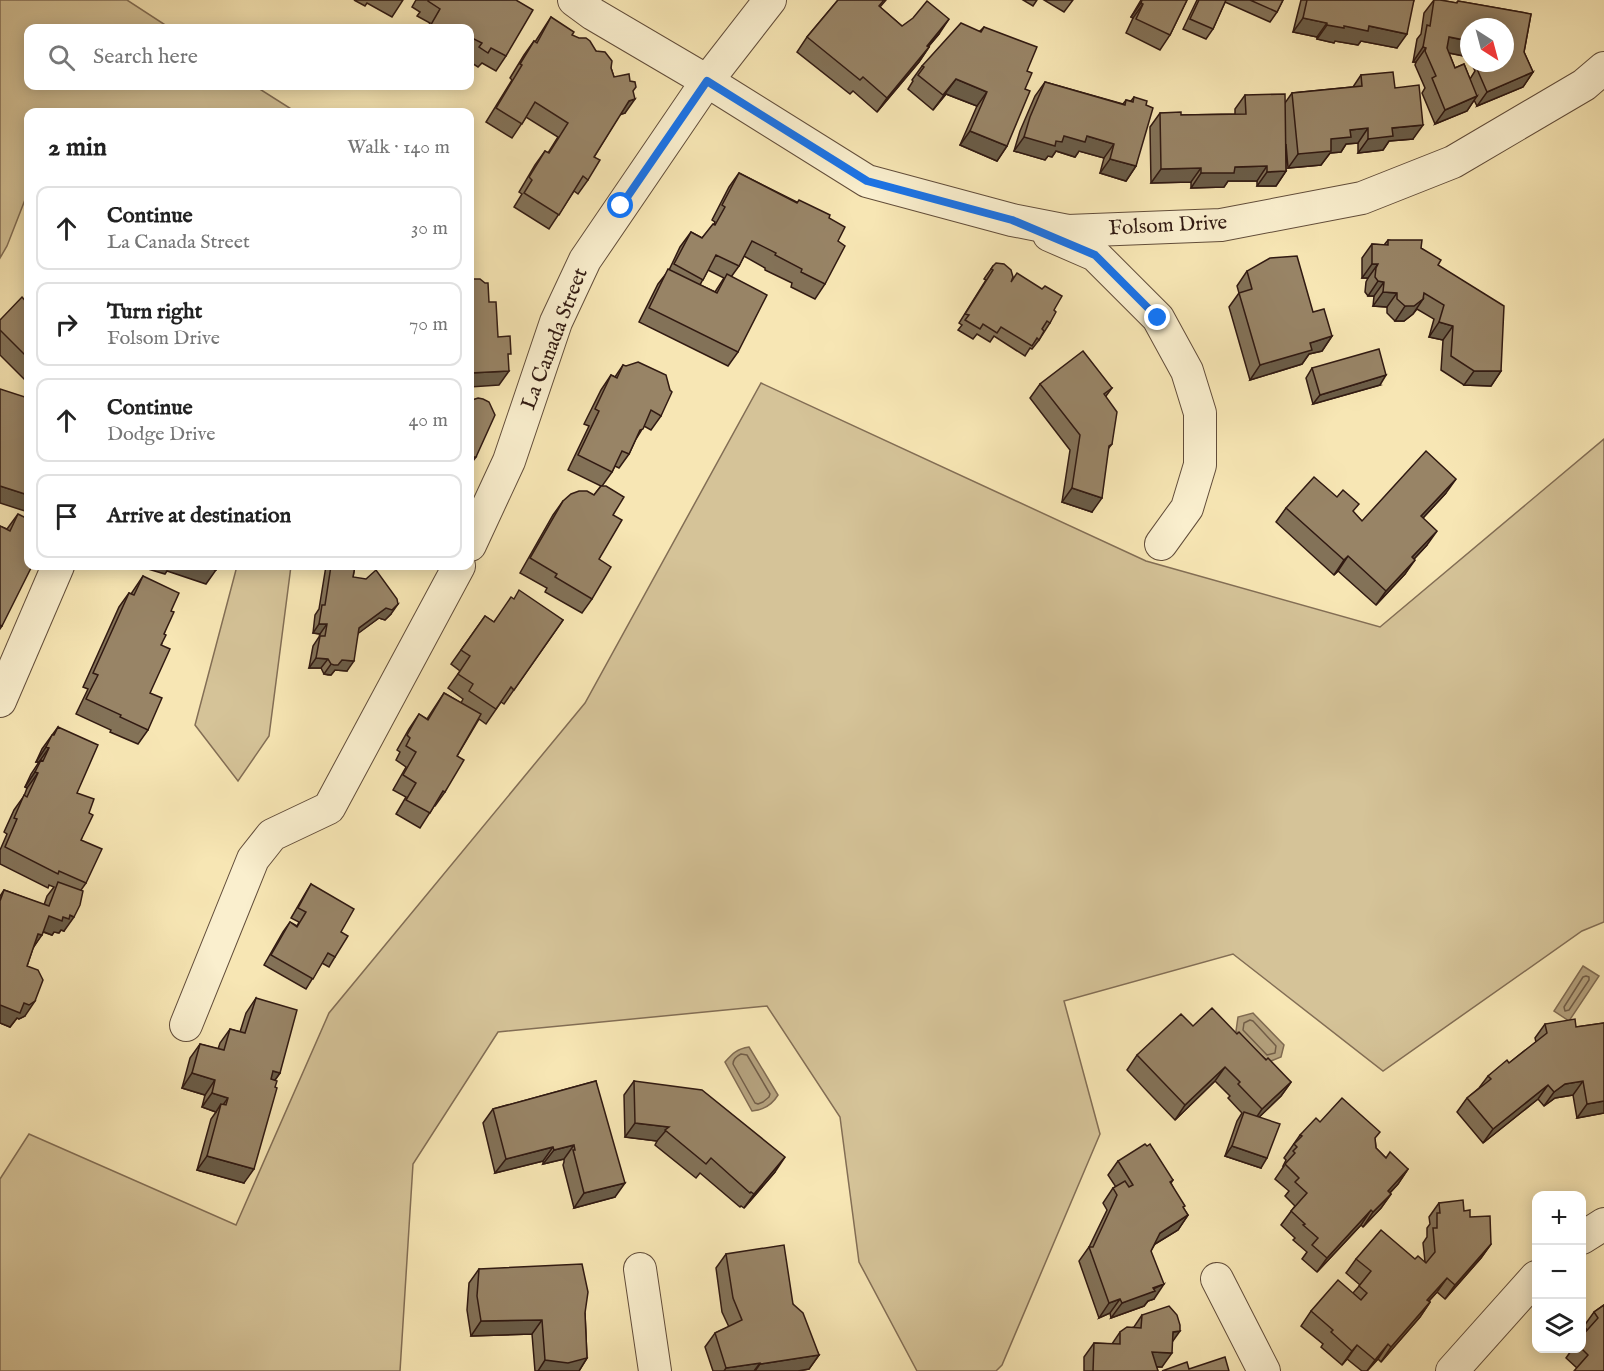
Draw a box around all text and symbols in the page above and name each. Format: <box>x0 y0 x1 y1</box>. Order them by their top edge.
north arrow <box>1460 18 1514 72</box>
search box <box>24 24 474 90</box>
icon: search <box>45 41 78 74</box>
text: Search here <box>93 43 198 71</box>
text: 2 min <box>48 131 107 164</box>
text: Walk · 140 m <box>347 135 450 160</box>
route start <box>607 192 633 218</box>
text: Continue <box>107 202 193 230</box>
street label: Folsom Drive <box>1108 209 1228 243</box>
icon: ahead <box>50 212 83 245</box>
text: 30 m <box>411 216 448 241</box>
text: La Canada Street <box>107 230 250 255</box>
street label: La Canada Street <box>516 264 594 414</box>
text: Turn right <box>107 298 202 326</box>
route end <box>1144 304 1170 330</box>
icon: right <box>50 308 83 341</box>
text: 70 m <box>409 312 448 337</box>
text: Folsom Drive <box>107 326 220 351</box>
text: Continue <box>107 394 193 422</box>
icon: ahead <box>50 404 83 437</box>
text: 40 m <box>409 408 448 433</box>
text: Dodge Drive <box>107 422 215 447</box>
icon: arrive <box>50 500 83 533</box>
text: Arrive at destination <box>107 502 291 530</box>
map controls <box>1532 1191 1586 1353</box>
button: + <box>1532 1191 1586 1245</box>
button: − <box>1532 1245 1586 1299</box>
button: layers <box>1532 1299 1586 1353</box>

